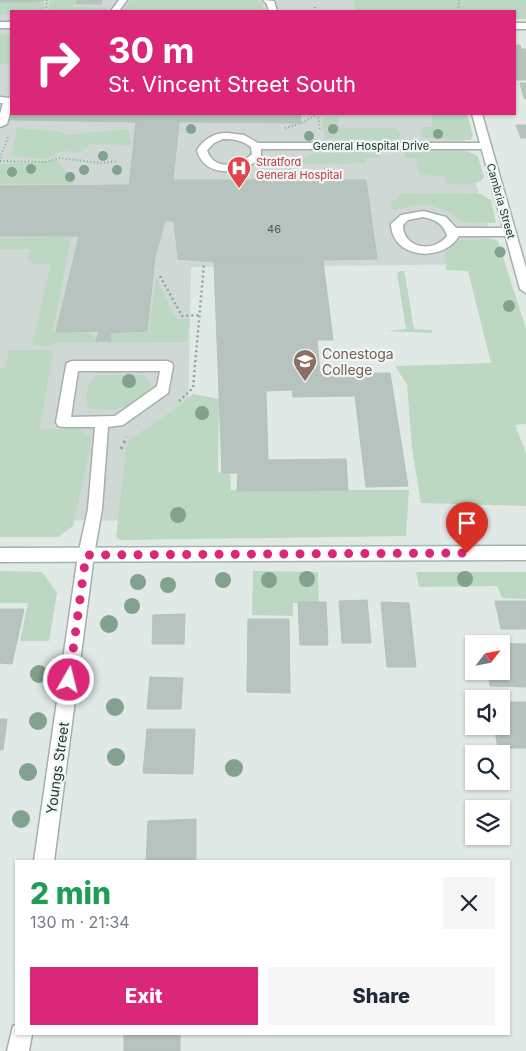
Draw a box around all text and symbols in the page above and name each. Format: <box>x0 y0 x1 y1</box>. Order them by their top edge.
text: 30 m <box>108 29 194 71</box>
icon: right <box>25 30 90 95</box>
text: St. Vincent Street South <box>108 71 356 97</box>
street label: General Hospital Drive <box>313 139 429 153</box>
hospital icon: Stratford General Hospital <box>226 155 252 189</box>
place label: Stratford General Hospital <box>256 155 342 182</box>
street label: Cambria Street <box>484 162 519 241</box>
house number: 46 <box>267 222 281 236</box>
place label: Conestoga College <box>322 345 394 378</box>
school or university icon: Conestoga College <box>292 348 318 382</box>
pin <box>446 502 488 553</box>
icon: arrive <box>453 509 481 537</box>
north arrow <box>465 635 510 680</box>
map controls <box>465 635 510 845</box>
position arrow <box>42 653 94 705</box>
button: sound <box>465 690 510 735</box>
street label: Youngs Street <box>42 720 72 815</box>
button: search <box>465 745 510 790</box>
button: layers <box>465 800 510 845</box>
text: 2 min <box>30 875 111 911</box>
button: close <box>443 877 495 929</box>
text: 130 m · 21:34 <box>30 912 130 932</box>
button: Exit <box>30 967 258 1025</box>
button: Share <box>268 967 495 1025</box>

